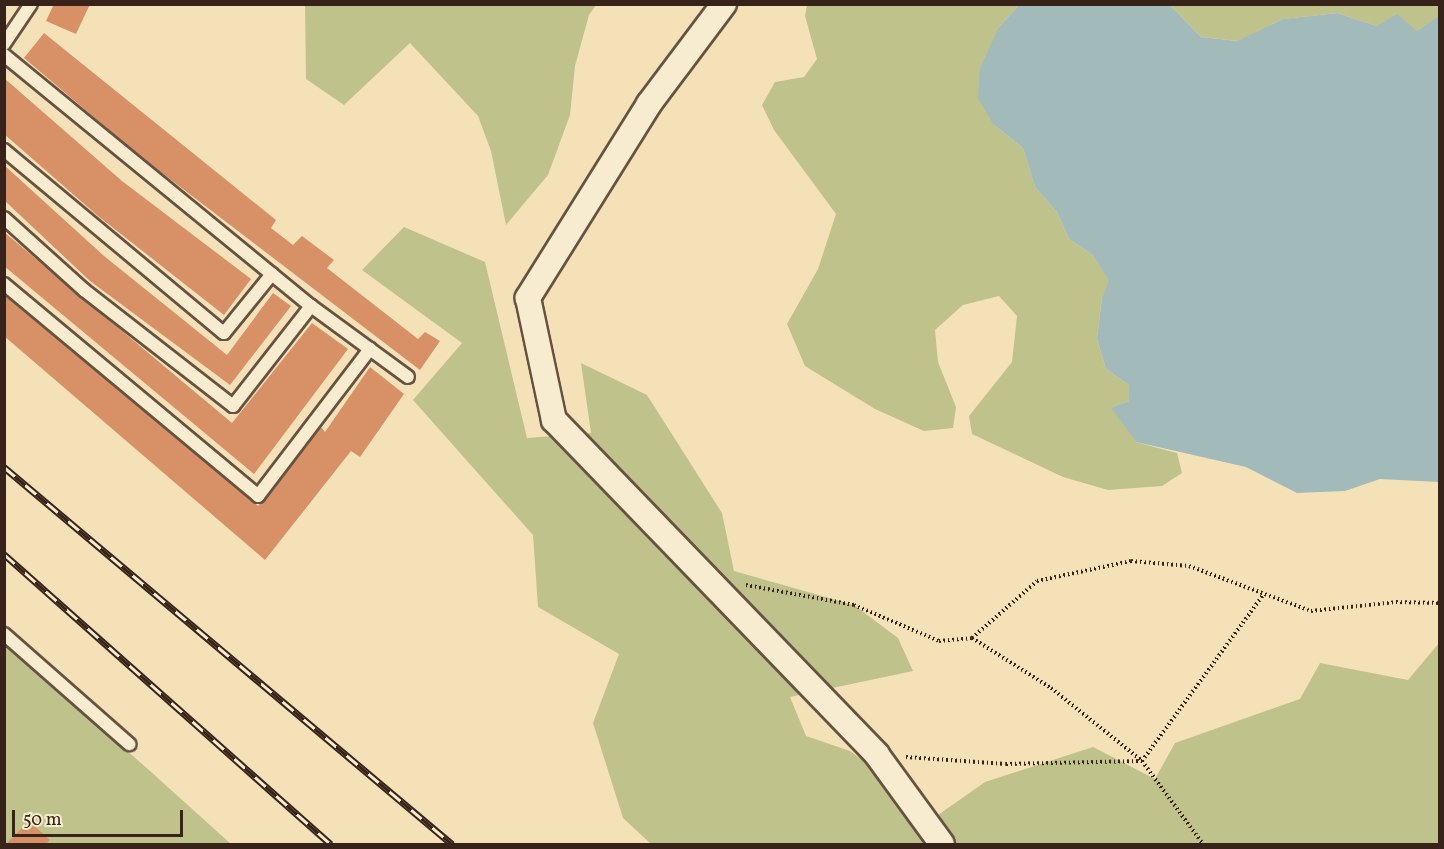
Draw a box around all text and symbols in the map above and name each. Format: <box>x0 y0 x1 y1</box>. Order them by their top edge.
scale bar <box>15 798 186 836</box>
text: 50 m <box>23 808 62 833</box>

